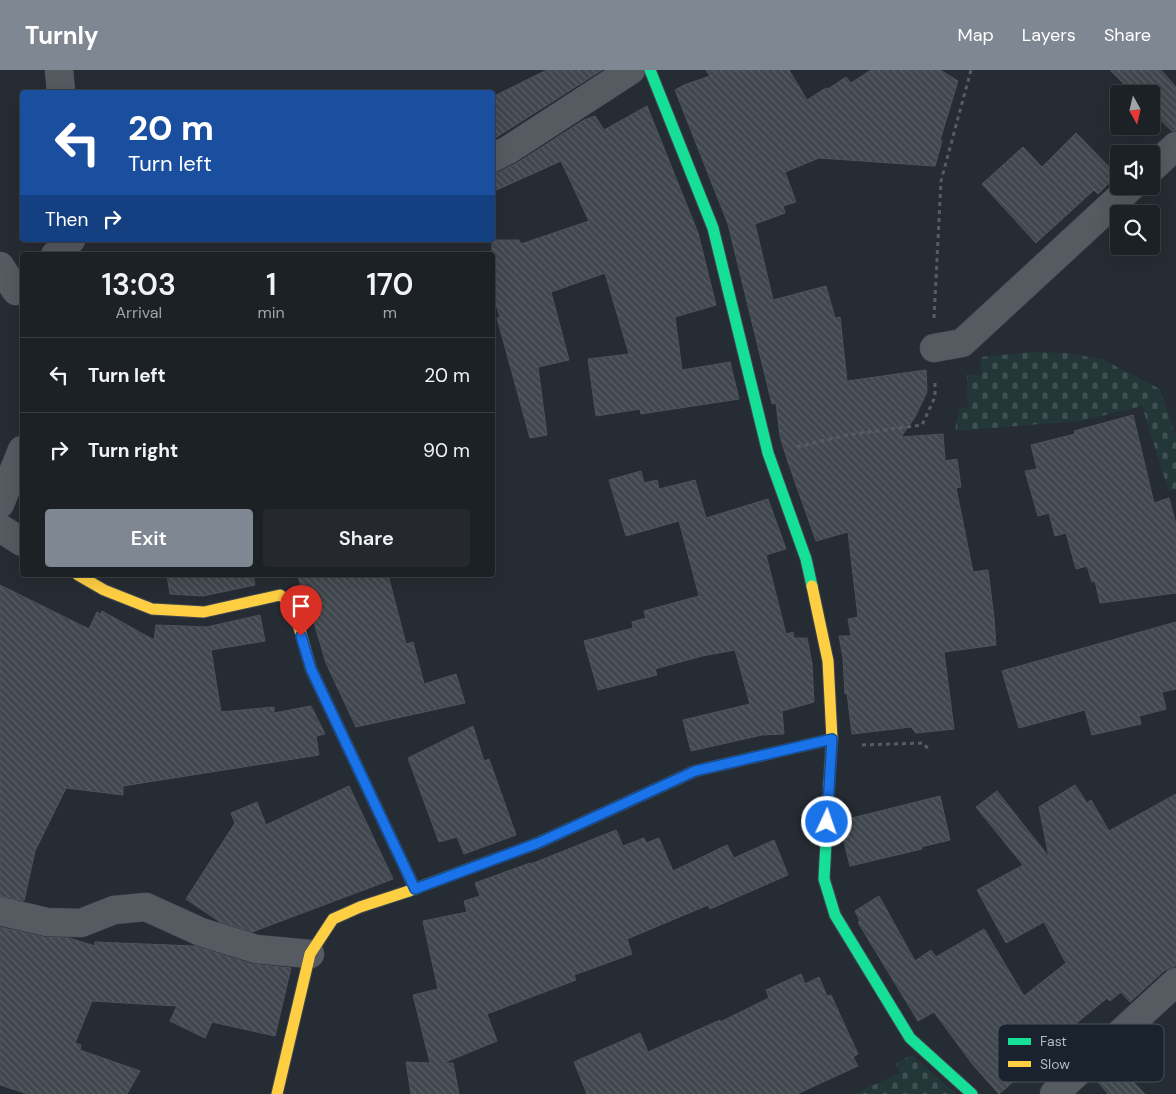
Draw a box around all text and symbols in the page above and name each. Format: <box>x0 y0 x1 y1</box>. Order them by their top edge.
text: Turnly <box>25 20 98 51</box>
text: Map <box>958 23 994 47</box>
text: Layers <box>1022 23 1076 47</box>
text: Share <box>1104 23 1151 47</box>
north arrow <box>1110 85 1160 135</box>
map controls <box>1110 85 1160 255</box>
text: 20 m <box>128 105 214 151</box>
icon: left <box>45 110 110 175</box>
button: sound <box>1110 145 1160 195</box>
text: Turn left <box>128 149 212 178</box>
icon: right <box>98 205 126 233</box>
button: search <box>1110 205 1160 255</box>
text: Then <box>45 207 88 232</box>
text: 13:03 <box>102 265 176 304</box>
text: 1 <box>266 265 276 304</box>
text: 170 <box>366 265 414 304</box>
text: Arrival <box>115 302 162 323</box>
text: min <box>258 302 285 323</box>
text: m <box>383 302 397 323</box>
icon: left <box>45 361 73 389</box>
text: Turn left <box>88 363 166 388</box>
text: 20 m <box>424 363 470 388</box>
icon: right <box>45 436 73 464</box>
text: Turn right <box>88 438 178 463</box>
text: 90 m <box>423 438 470 463</box>
button: Exit <box>45 509 253 567</box>
button: Share <box>263 509 470 567</box>
pin <box>280 585 322 636</box>
icon: arrive <box>287 592 315 620</box>
position arrow <box>800 795 852 847</box>
legend <box>998 1024 1164 1082</box>
text: Fast <box>1040 1032 1067 1050</box>
text: Slow <box>1040 1055 1070 1073</box>

